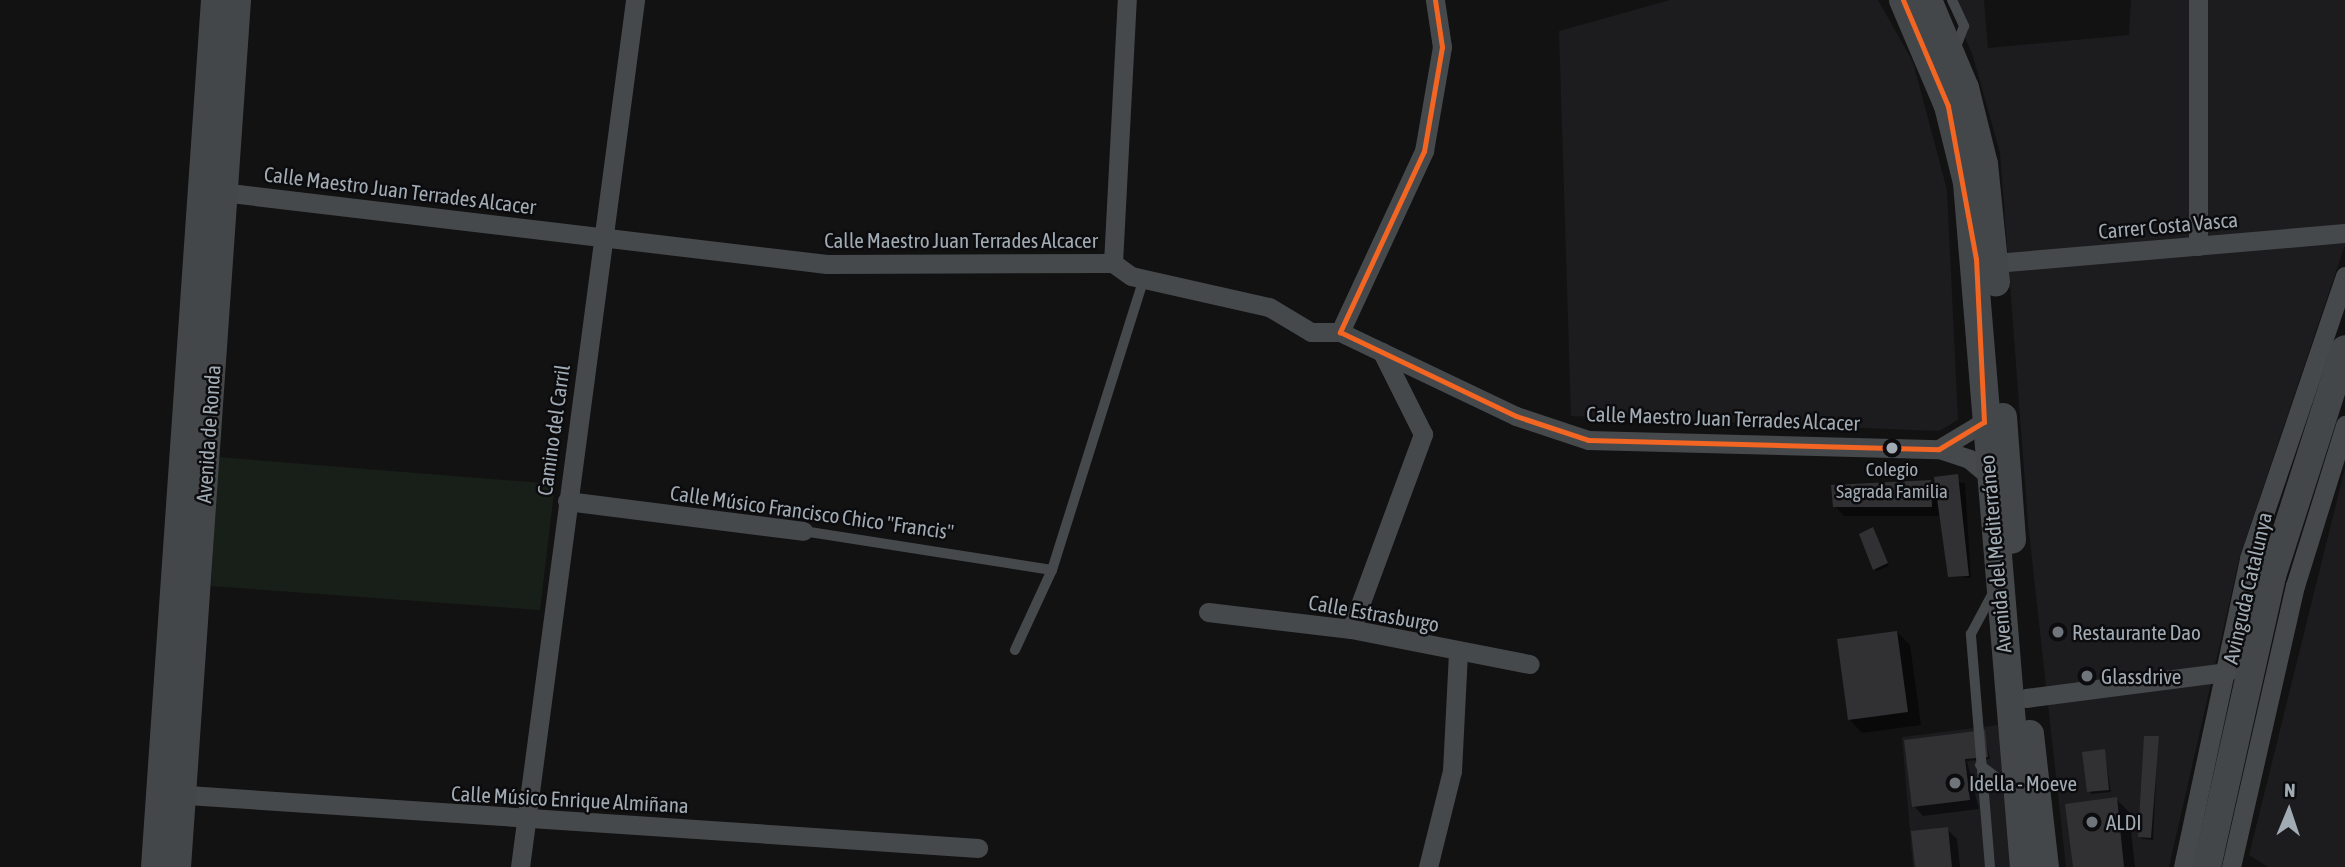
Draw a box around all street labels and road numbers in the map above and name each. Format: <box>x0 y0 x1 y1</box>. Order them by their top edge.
street label: Calle Maestro Juan Terrades Alcacer <box>263 161 537 219</box>
street label: Carrer Costa Vasca <box>2097 206 2239 244</box>
street label: Calle Maestro Juan Terrades Alcacer <box>824 227 1098 253</box>
street label: Camino del Carril <box>531 363 575 497</box>
street label: Avenida de Ronda <box>191 364 225 504</box>
street label: Calle Maestro Juan Terrades Alcacer <box>1586 401 1860 435</box>
street label: Avenida del Mediterráneo <box>1974 454 2016 654</box>
street label: Calle Músico Francisco Chico "Francis" <box>669 480 955 544</box>
street label: Avinguda Catalunya <box>2217 510 2277 666</box>
street label: Calle Estrasburgo <box>1307 589 1441 637</box>
street label: Calle Músico Enrique Almiñana <box>451 780 689 818</box>

